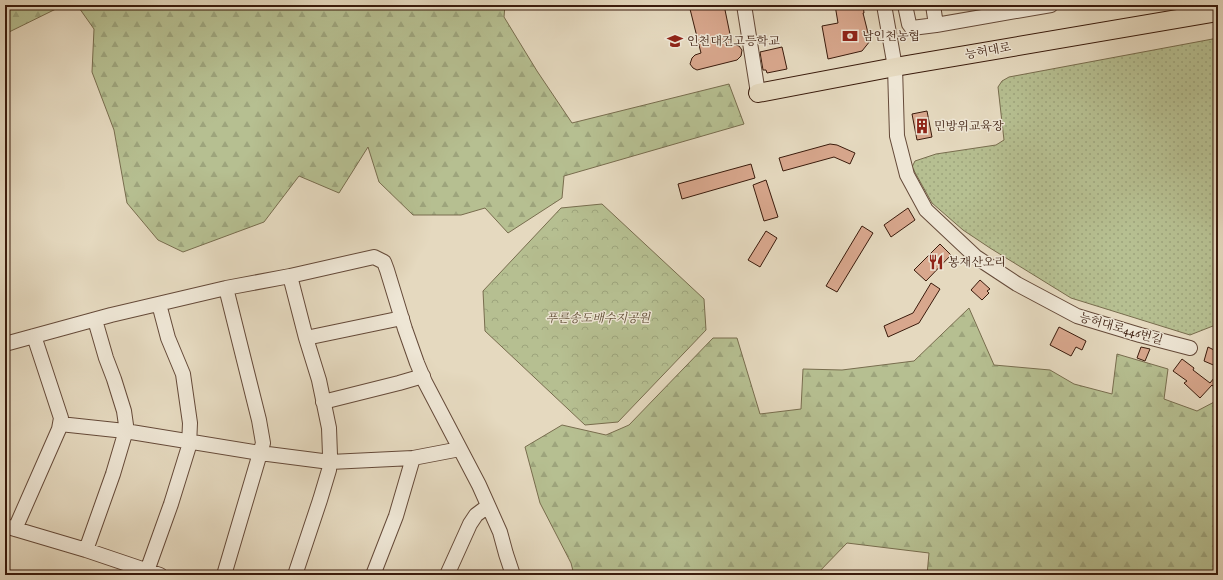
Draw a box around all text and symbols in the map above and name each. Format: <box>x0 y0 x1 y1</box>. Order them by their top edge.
bank icon: 남인천농협 <box>841 27 859 45</box>
place label: 남인천농협 <box>862 29 920 44</box>
school or university icon: 인천대건고등학교 <box>666 32 684 50</box>
place label: 인천대건고등학교 <box>687 34 780 49</box>
street label: 능허대로 <box>964 40 1013 62</box>
building icon: 민방위교육장 <box>913 117 931 135</box>
place label: 민방위교육장 <box>934 119 1004 134</box>
restaurant icon: 봉재산오리 <box>927 253 945 271</box>
place label: 봉재산오리 <box>948 255 1006 270</box>
street label: 능허대로446번길 <box>1077 310 1165 348</box>
park label: 푸른송도배수지공원 <box>546 311 652 326</box>

